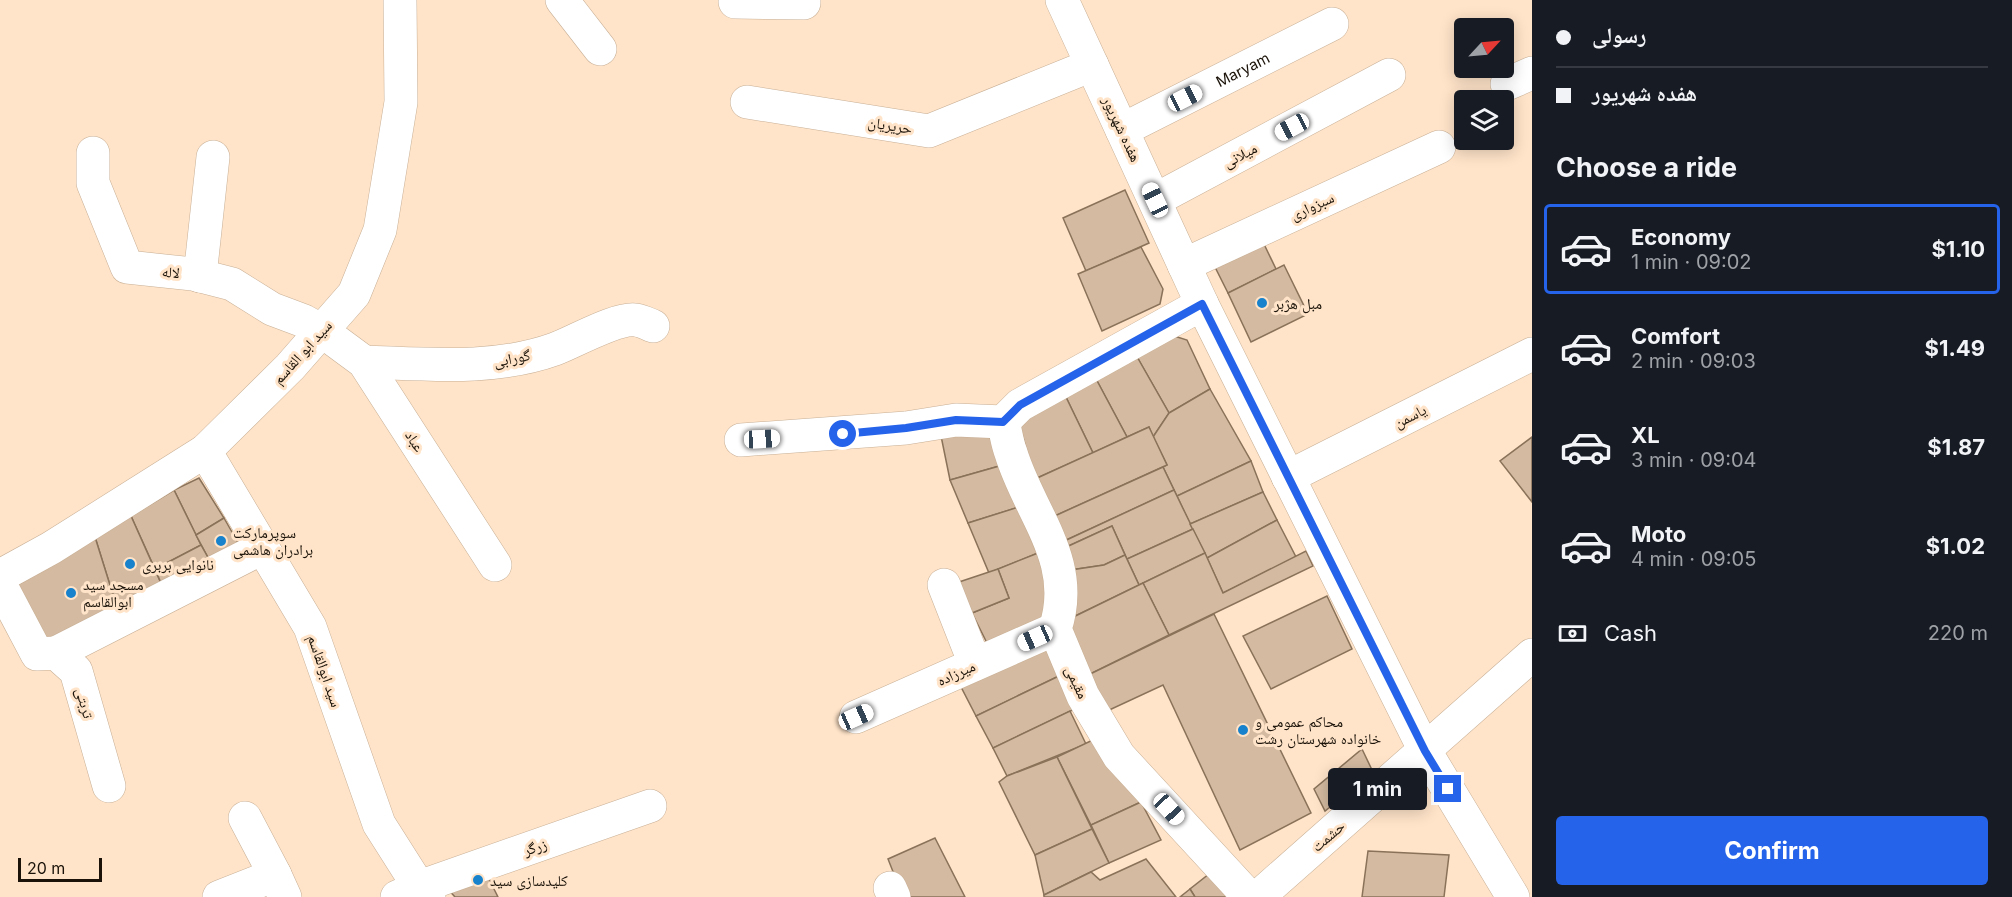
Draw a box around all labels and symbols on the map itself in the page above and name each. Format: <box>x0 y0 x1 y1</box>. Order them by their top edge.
north arrow <box>1454 18 1514 78</box>
street label: Maryam <box>1212 48 1273 91</box>
car <box>1165 82 1205 114</box>
street label: هفده شهریور <box>1098 92 1146 165</box>
car <box>1272 111 1312 143</box>
street label: حریریان <box>866 112 914 139</box>
street label: میلانی <box>1220 138 1261 173</box>
car <box>1139 180 1171 220</box>
street label: سبزواری <box>1287 188 1337 225</box>
street label: لاله <box>161 262 181 282</box>
place label: مبل هژبر <box>1273 294 1322 314</box>
marker: مبل هژبر <box>1255 296 1269 310</box>
street label: سید ابو القاسم <box>268 316 337 389</box>
street label: گورابی <box>492 345 533 372</box>
street label: یاسمن <box>1391 400 1430 433</box>
route start <box>829 420 856 447</box>
street label: عباد <box>401 427 429 456</box>
car <box>744 429 780 449</box>
place label: سوپرمارکت برادران هاشمی <box>233 523 313 560</box>
marker: سوپرمارکت برادران هاشمی <box>214 534 228 548</box>
place label: نانوایی بربری <box>142 555 214 575</box>
marker: نانوایی بربری <box>123 557 137 571</box>
place label: مسجد سید ابوالقاسم <box>83 575 144 612</box>
marker: مسجد سید ابوالقاسم <box>64 586 78 600</box>
car <box>1015 622 1055 654</box>
street label: سید ابوالقاسم <box>303 632 346 710</box>
street label: میرزاده <box>934 656 978 690</box>
street label: مقیمی <box>1060 662 1093 702</box>
street label: تربتی <box>71 685 99 721</box>
car <box>836 701 876 733</box>
place label: محاکم عمومی و خانواده شهرستان رشت <box>1255 712 1382 749</box>
marker: محاکم عمومی و خانواده شهرستان رشت <box>1236 723 1250 737</box>
callout: 1 min <box>1328 768 1427 810</box>
route end <box>1434 775 1461 802</box>
car <box>1150 790 1188 828</box>
street label: حشمت <box>1307 816 1349 856</box>
street label: زرگر <box>520 834 550 860</box>
scale bar <box>18 855 102 882</box>
place label: کلیدسازی سید <box>490 871 568 891</box>
marker: کلیدسازی سید <box>471 873 485 887</box>

